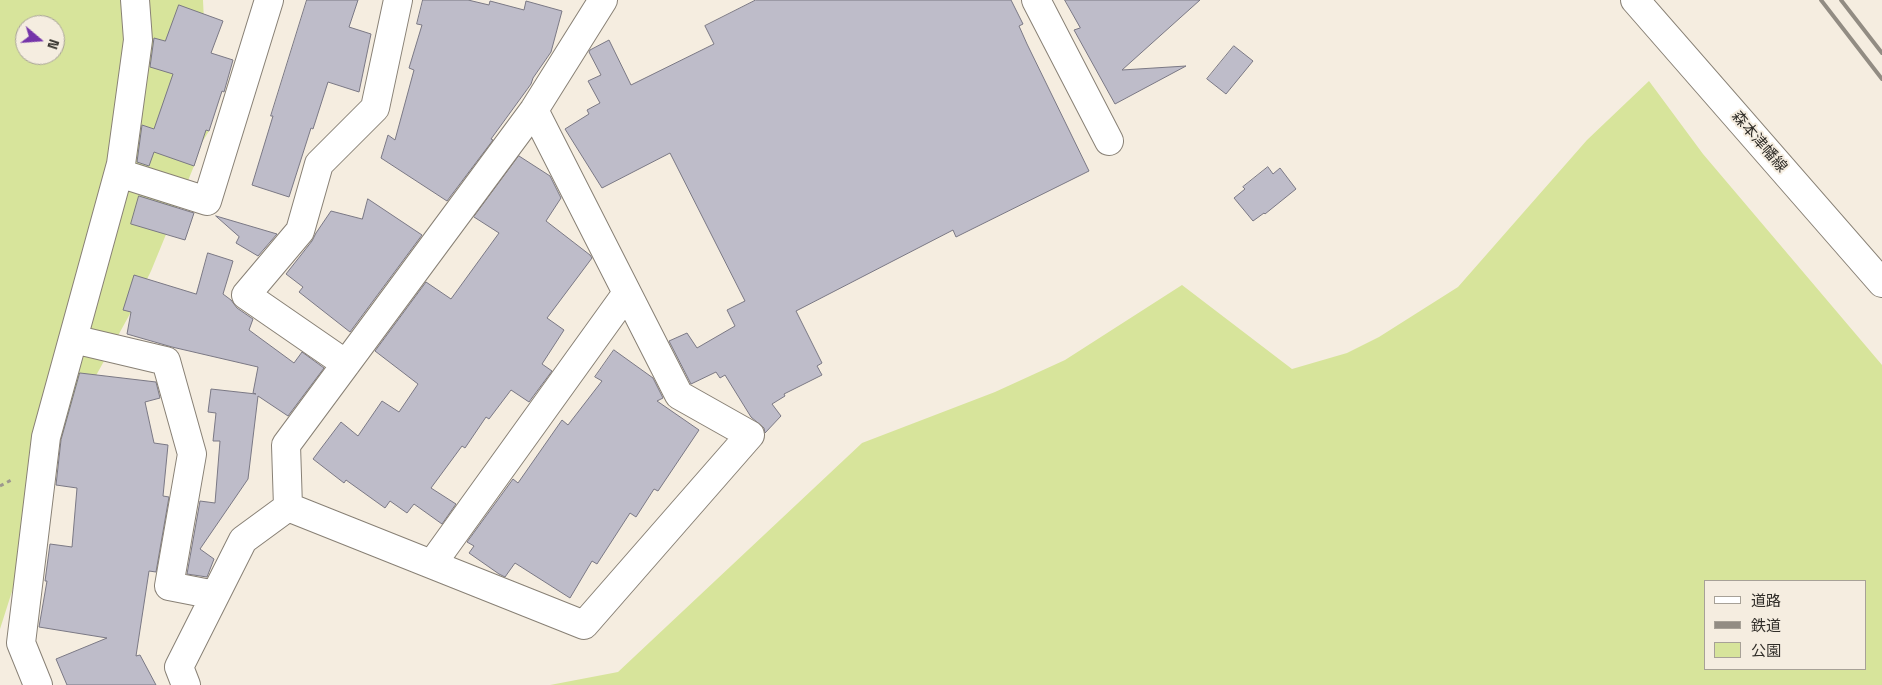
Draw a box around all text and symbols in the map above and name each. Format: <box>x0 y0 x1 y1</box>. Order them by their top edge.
north arrow <box>15 15 65 65</box>
text: N <box>43 37 63 52</box>
street label: 森本津幡線 <box>1728 108 1790 176</box>
legend <box>1704 580 1867 670</box>
text: 道路 <box>1751 591 1781 610</box>
text: 鉄道 <box>1751 616 1781 635</box>
text: 公園 <box>1751 641 1781 660</box>

